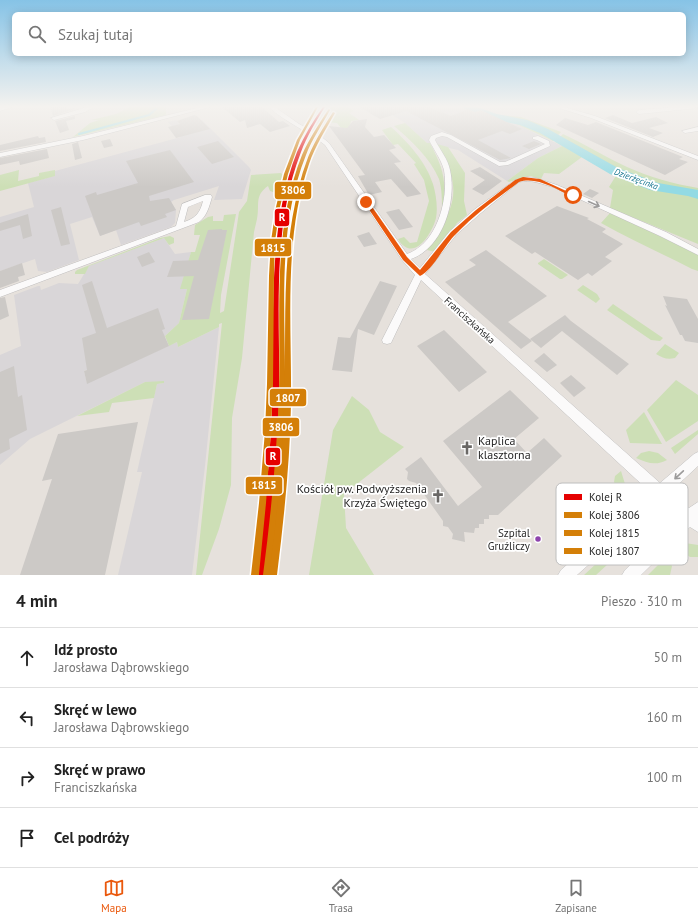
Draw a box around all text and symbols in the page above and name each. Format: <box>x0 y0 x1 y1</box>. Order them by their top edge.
search box <box>12 12 686 56</box>
icon: search <box>26 23 48 45</box>
text: Szukaj tutaj <box>58 25 133 44</box>
water label: Dzierżęcinka <box>613 166 660 192</box>
line badge: 3806 <box>274 181 312 200</box>
text: 3806 <box>281 183 305 197</box>
route start <box>564 186 582 204</box>
route end <box>357 193 375 211</box>
one-way arrow <box>587 200 599 208</box>
line badge: R <box>274 208 290 227</box>
text: R <box>279 210 286 224</box>
line badge: 1815 <box>254 238 292 257</box>
text: 1815 <box>261 241 285 255</box>
street label: Franciszkańska <box>442 294 498 347</box>
line badge: 1807 <box>269 388 307 407</box>
text: 1807 <box>276 391 300 405</box>
line badge: 3806 <box>262 417 300 437</box>
text: 3806 <box>269 420 293 434</box>
place label: Kaplica klasztorna <box>478 433 531 462</box>
church icon: Kaplica klasztorna <box>459 440 475 456</box>
line badge: R <box>265 447 281 466</box>
text: R <box>270 449 277 463</box>
one-way arrow <box>673 470 684 479</box>
line badge: 1815 <box>245 476 283 495</box>
text: 1815 <box>252 478 276 492</box>
place label: Kościół pw. Podwyższenia Krzyża Świętego <box>297 481 427 510</box>
legend <box>556 483 688 565</box>
church icon: Kościół pw. Podwyższenia Krzyża Świętego <box>430 488 446 504</box>
text: Kolej R <box>589 490 623 504</box>
text: Kolej 3806 <box>589 508 640 522</box>
place label: Szpital Gruźliczy <box>488 526 531 553</box>
text: Kolej 1815 <box>589 526 640 540</box>
marker: Szpital Gruźliczy <box>533 534 543 544</box>
text: Kolej 1807 <box>589 544 640 558</box>
text: 4 min <box>16 590 57 612</box>
text: Pieszo · 310 m <box>601 593 682 610</box>
text: Idź prosto <box>54 640 118 659</box>
icon: ahead <box>16 647 38 669</box>
text: 50 m <box>654 649 682 666</box>
text: Jarosława Dąbrowskiego <box>54 659 189 676</box>
text: Skręć w lewo <box>54 700 137 719</box>
icon: left <box>16 707 38 729</box>
text: 160 m <box>647 709 682 726</box>
text: Jarosława Dąbrowskiego <box>54 719 189 736</box>
text: Skręć w prawo <box>54 760 146 779</box>
icon: right <box>16 767 38 789</box>
text: 100 m <box>647 769 682 786</box>
text: Franciszkańska <box>54 779 137 796</box>
icon: arrive <box>16 827 38 849</box>
text: Cel podróży <box>54 828 129 847</box>
tab: Mapa <box>101 877 127 915</box>
tab: Trasa <box>329 877 353 915</box>
tab: Zapisane <box>555 877 597 915</box>

